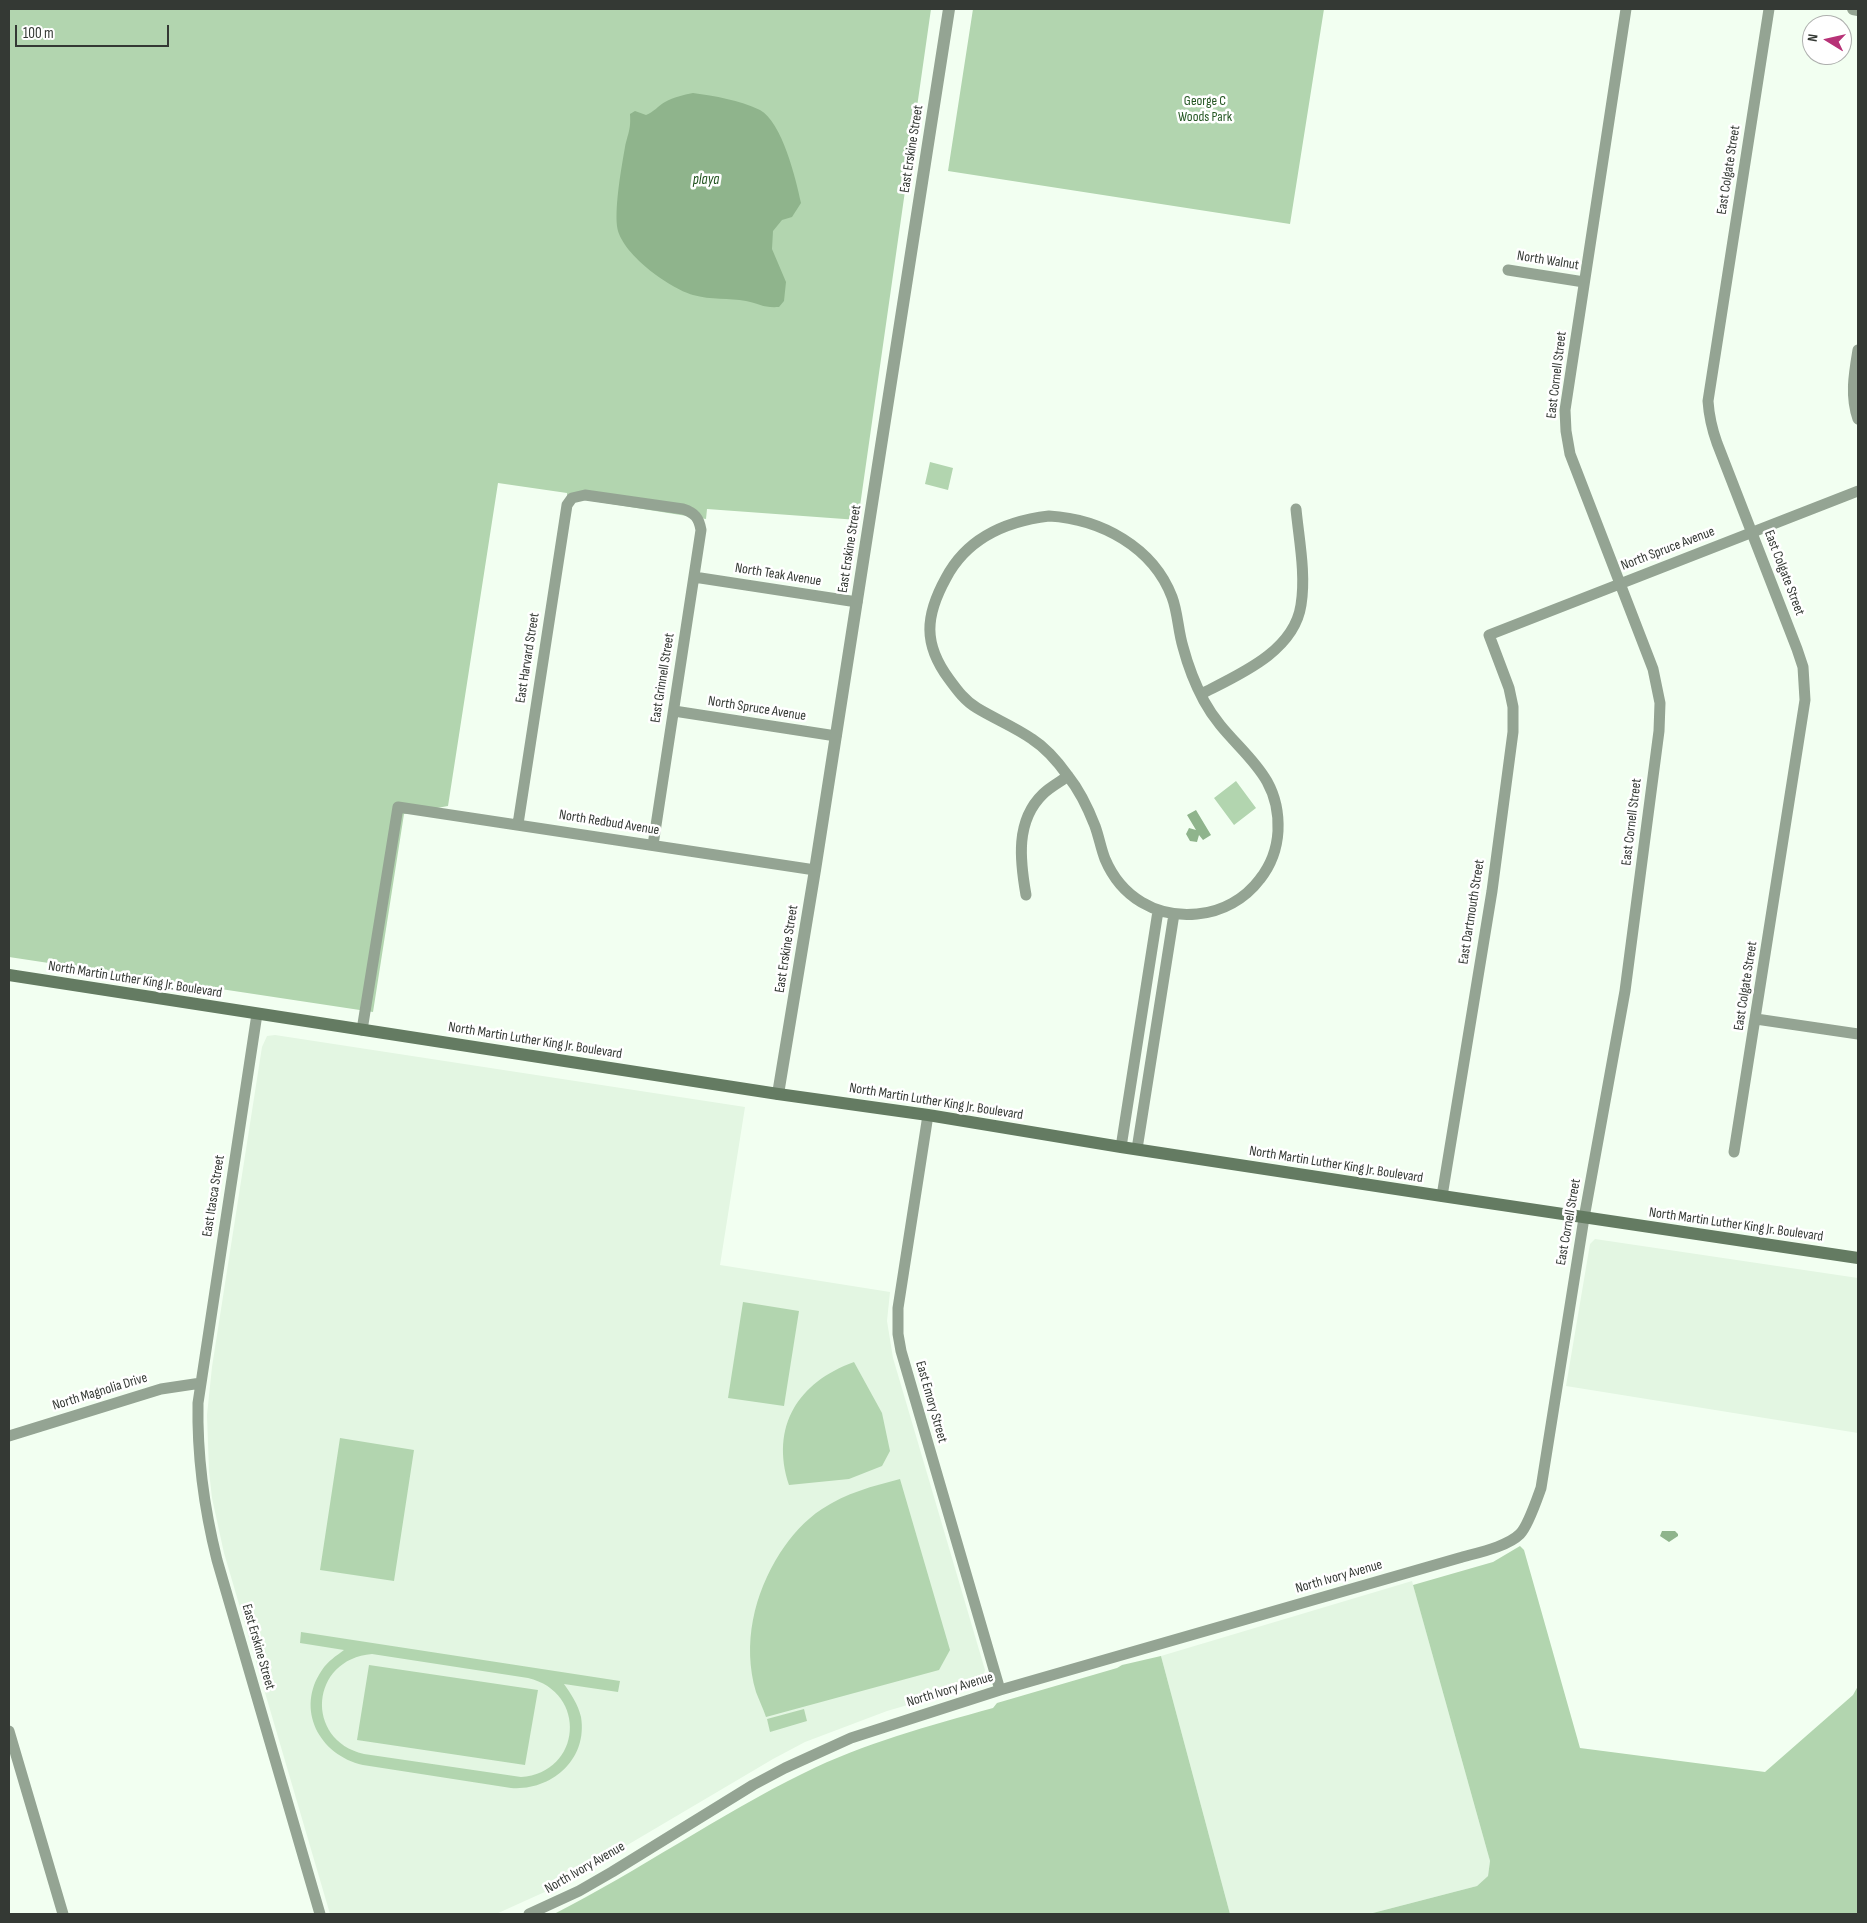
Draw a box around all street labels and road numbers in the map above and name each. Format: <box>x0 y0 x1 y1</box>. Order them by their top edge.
street label: East Erskine Street <box>897 104 927 194</box>
street label: East Colgate Street <box>1714 124 1744 216</box>
street label: North Walnut <box>1516 248 1580 274</box>
street label: East Cornell Street <box>1543 331 1571 419</box>
street label: East Erskine Street <box>835 504 865 594</box>
street label: North Spruce Avenue <box>1619 523 1717 575</box>
street label: East Colgate Street <box>1760 528 1808 618</box>
street label: North Teak Avenue <box>734 560 822 590</box>
street label: East Harvard Street <box>513 612 543 704</box>
street label: East Grinnell Street <box>648 632 678 724</box>
street label: North Spruce Avenue <box>707 693 807 725</box>
street label: East Cornell Street <box>1618 778 1646 866</box>
street label: North Redbud Avenue <box>558 807 660 839</box>
street label: East Dartmouth Street <box>1455 858 1489 966</box>
street label: East Erskine Street <box>772 904 802 994</box>
street label: East Colgate Street <box>1731 940 1761 1032</box>
street label: North Martin Luther King Jr. Boulevard <box>47 958 223 1002</box>
street label: North Martin Luther King Jr. Boulevard <box>447 1019 623 1063</box>
street label: North Martin Luther King Jr. Boulevard <box>848 1080 1024 1124</box>
street label: North Martin Luther King Jr. Boulevard <box>1248 1143 1424 1187</box>
street label: East Itasca Street <box>199 1154 229 1238</box>
street label: East Cornell Street <box>1553 1177 1585 1267</box>
street label: North Martin Luther King Jr. Boulevard <box>1648 1204 1824 1246</box>
street label: East Emory Street <box>911 1359 951 1445</box>
street label: North Magnolia Drive <box>51 1370 149 1414</box>
street label: North Ivory Avenue <box>1294 1557 1384 1597</box>
street label: East Erskine Street <box>238 1602 278 1692</box>
street label: North Ivory Avenue <box>905 1669 995 1711</box>
street label: North Ivory Avenue <box>542 1838 628 1898</box>

